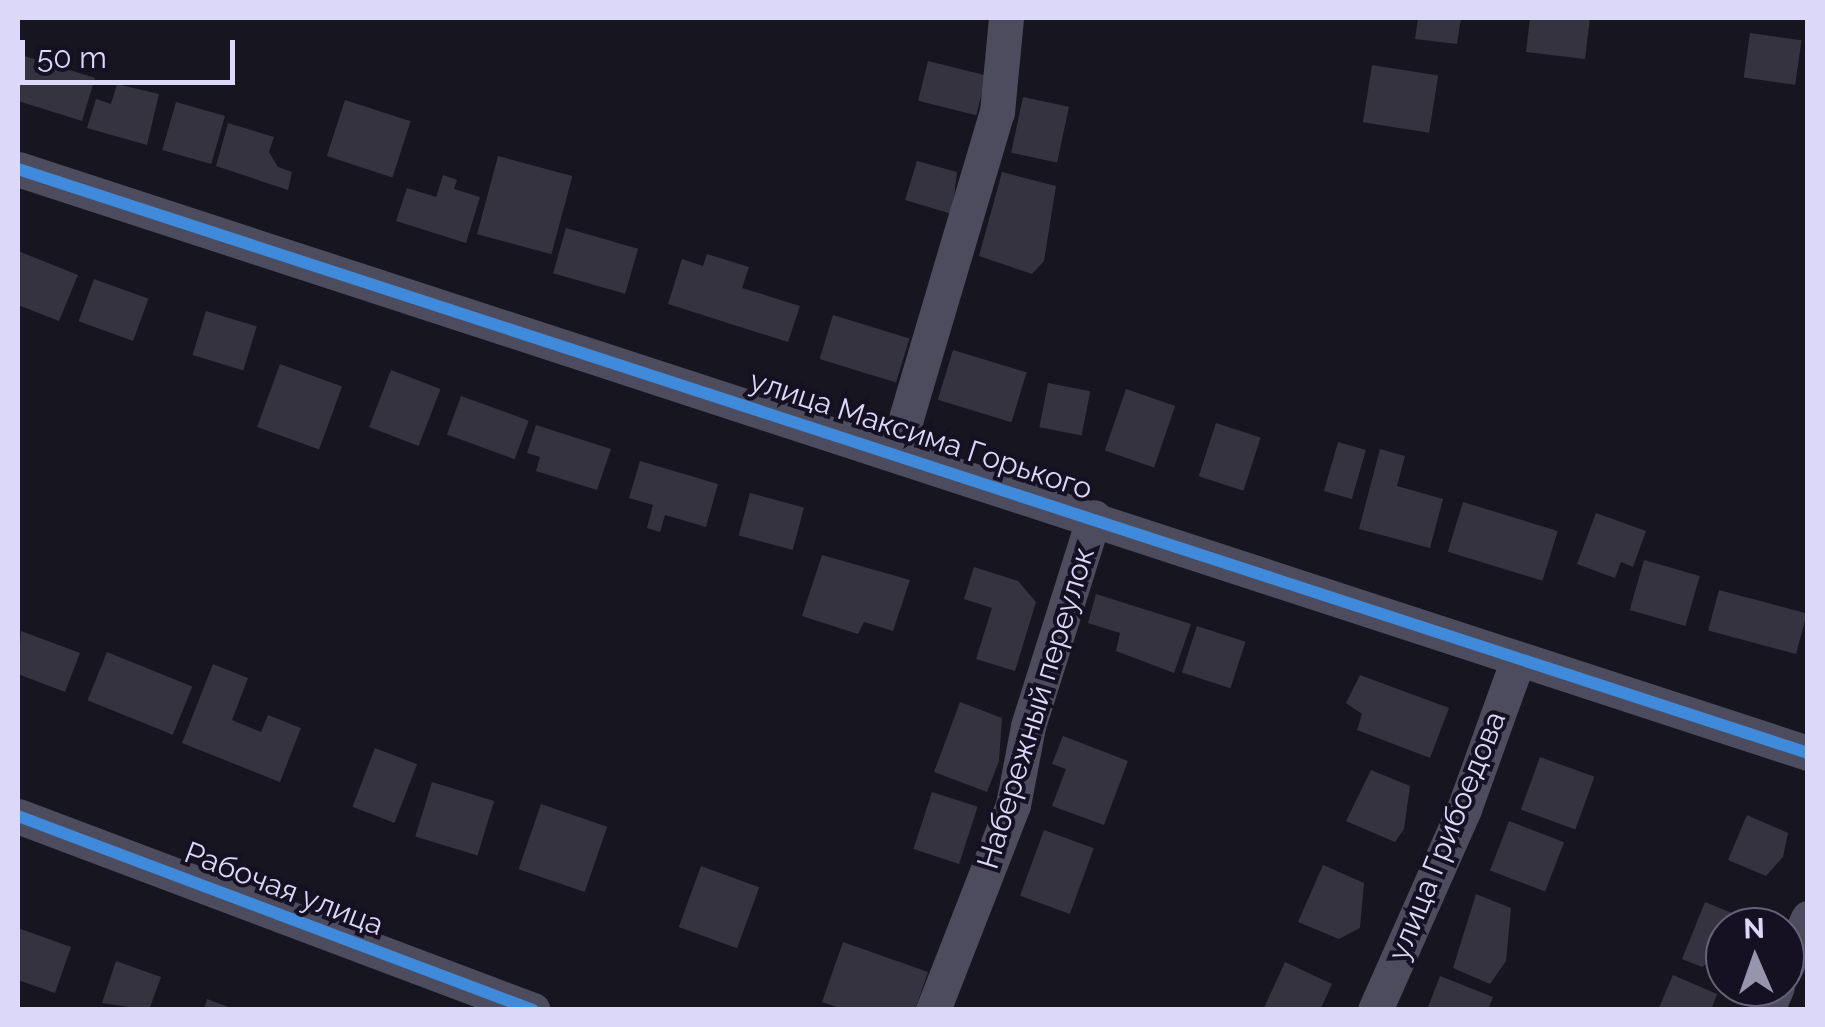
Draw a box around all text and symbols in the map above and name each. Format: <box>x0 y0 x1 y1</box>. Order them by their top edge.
scale bar <box>25 20 240 82</box>
text: 50 m <box>37 40 107 75</box>
street label: улица Максима Горького <box>745 363 1097 507</box>
street label: Набережный переулок <box>970 543 1102 873</box>
street label: улица Грибоедова <box>1381 706 1513 966</box>
street label: Рабочая улица <box>179 834 389 944</box>
north arrow <box>1705 907 1805 1007</box>
text: N <box>1743 912 1765 945</box>

